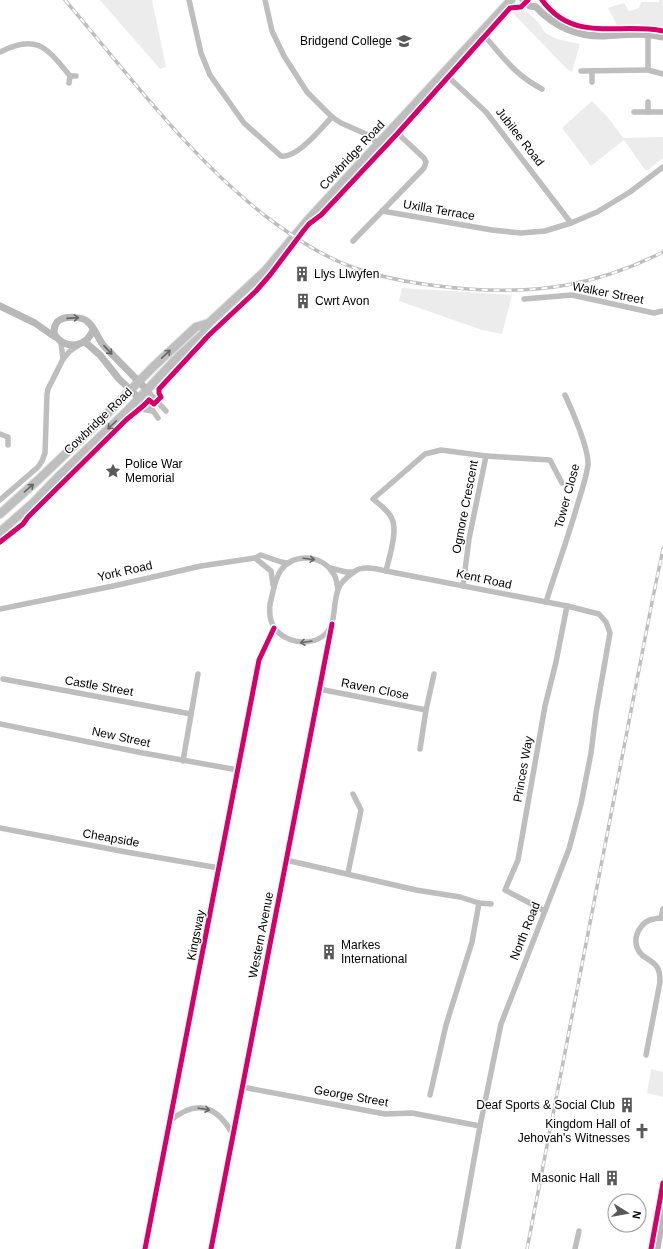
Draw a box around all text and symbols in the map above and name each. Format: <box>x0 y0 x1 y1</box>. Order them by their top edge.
school or university icon: Bridgend College <box>395 32 413 50</box>
place label: Bridgend College <box>300 34 392 48</box>
street label: Jubilee Road <box>493 105 547 169</box>
street label: Cowbridge Road <box>316 118 388 192</box>
street label: Uxilla Terrace <box>402 197 476 223</box>
building icon: Llys Llwyfen <box>293 265 311 283</box>
place label: Llys Llwyfen <box>314 267 379 281</box>
street label: Walker Street <box>571 279 645 307</box>
building icon: Cwrt Avon <box>294 292 312 310</box>
place label: Cwrt Avon <box>315 294 369 308</box>
one-way arrow <box>66 315 79 322</box>
one-way arrow <box>103 345 113 355</box>
one-way arrow <box>161 349 171 359</box>
street label: Cowbridge Road <box>61 385 135 457</box>
one-way arrow <box>107 420 117 430</box>
place label: Police War Memorial <box>125 457 183 485</box>
street label: Ogmore Crescent <box>449 459 481 555</box>
place icon: Police War Memorial <box>104 462 122 480</box>
street label: Tower Close <box>552 462 582 530</box>
one-way arrow <box>24 484 35 493</box>
one-way arrow <box>302 555 315 563</box>
street label: York Road <box>96 558 154 584</box>
street label: Kent Road <box>455 566 513 592</box>
one-way arrow <box>300 638 313 646</box>
street label: Castle Street <box>64 673 135 699</box>
street label: Raven Close <box>340 676 410 702</box>
street label: New Street <box>91 724 152 750</box>
street label: Princes Way <box>510 735 536 803</box>
street label: Cheapside <box>82 826 141 850</box>
street label: Western Avenue <box>246 890 276 979</box>
street label: North Road <box>507 900 543 962</box>
street label: Kingsway <box>184 908 208 962</box>
place label: Markes International <box>341 938 407 966</box>
building icon: Markes International <box>320 943 338 961</box>
street label: George Street <box>313 1083 390 1110</box>
building icon: Deaf Sports & Social Club <box>618 1096 636 1114</box>
place label: Deaf Sports & Social Club <box>476 1098 615 1112</box>
one-way arrow <box>198 1105 211 1113</box>
place label: Kingdom Hall of Jehovah's Witnesses <box>518 1117 631 1145</box>
church icon: Kingdom Hall of Jehovah's Witnesses <box>633 1122 651 1140</box>
building icon: Masonic Hall <box>603 1169 621 1187</box>
place label: Masonic Hall <box>531 1171 600 1185</box>
north arrow <box>607 1193 647 1233</box>
text: N <box>630 1210 643 1220</box>

